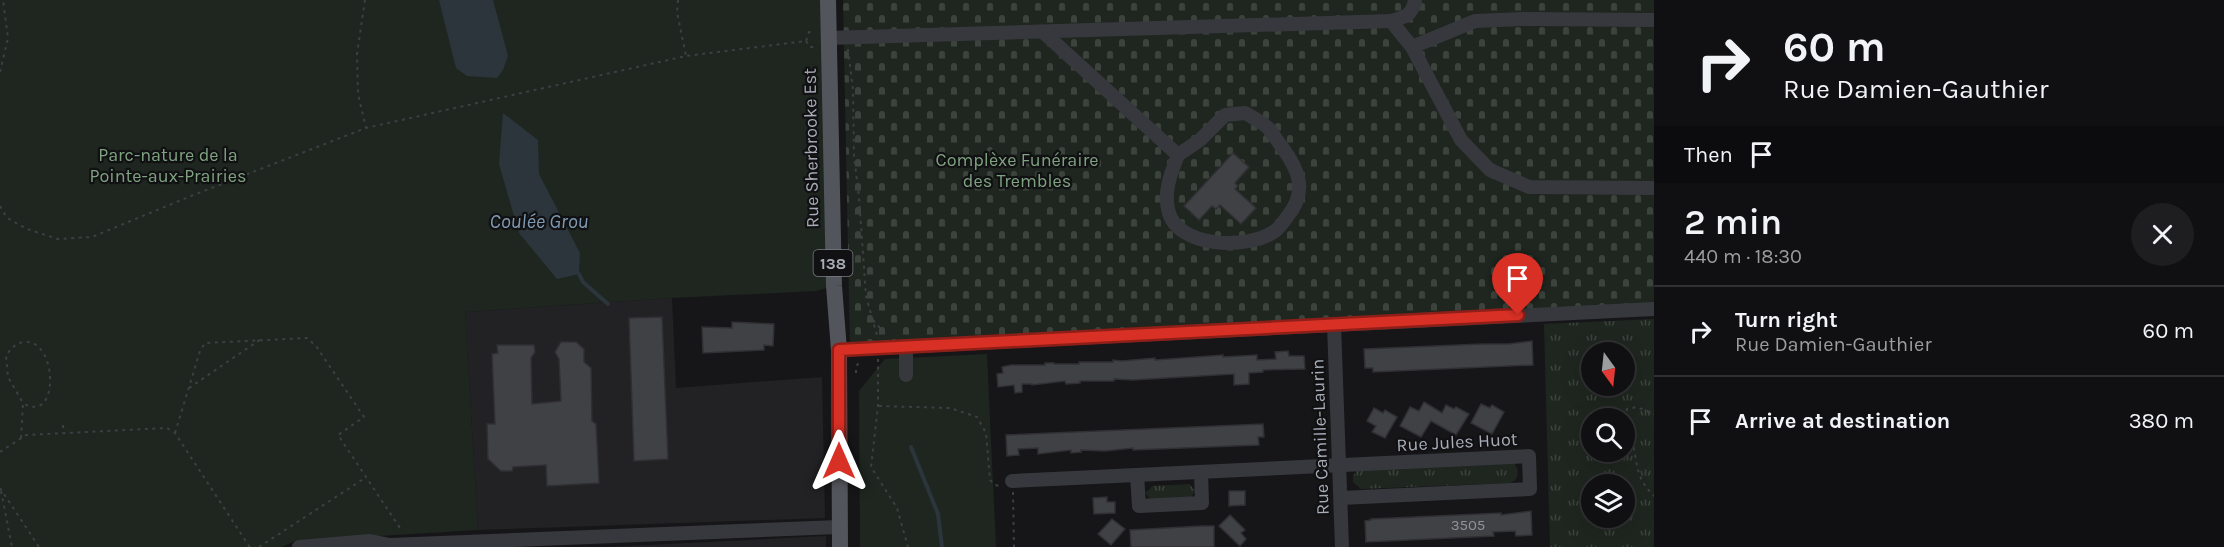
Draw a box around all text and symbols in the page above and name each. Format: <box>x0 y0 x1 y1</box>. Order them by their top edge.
text: 60 m <box>1783 22 1886 72</box>
icon: right <box>1684 24 1762 102</box>
street label: Rue Sherbrooke Est <box>799 68 823 228</box>
text: Rue Damien-Gauthier <box>1783 73 2048 105</box>
icon: arrive <box>1745 138 1778 171</box>
text: Then <box>1684 142 1733 168</box>
park label: Parc-nature de la Pointe-aux-Prairies <box>90 144 246 187</box>
park label: Complèxe Funéraire des Trembles <box>936 149 1098 192</box>
text: 2 min <box>1684 201 1782 243</box>
button: close <box>2131 203 2194 266</box>
water label: Coulée Grou <box>490 210 588 233</box>
text: 440 m · 18:30 <box>1684 245 1802 268</box>
road number: 138 <box>814 250 852 276</box>
pin <box>1492 253 1543 315</box>
icon: arrive <box>1501 262 1534 295</box>
text: Turn right <box>1735 307 1838 333</box>
icon: right <box>1684 315 1717 348</box>
text: 60 m <box>2143 318 2194 344</box>
text: Rue Damien-Gauthier <box>1735 333 1932 356</box>
north arrow <box>1581 342 1635 396</box>
map controls <box>1581 342 1635 528</box>
street label: Rue Camille-Laurin <box>1306 359 1334 515</box>
icon: arrive <box>1684 405 1717 438</box>
button: search <box>1581 408 1635 462</box>
text: Arrive at destination <box>1735 408 1950 434</box>
text: 380 m <box>2129 408 2194 434</box>
street label: Rue Jules Huot <box>1396 428 1518 456</box>
position arrow <box>807 429 871 493</box>
button: layers <box>1581 474 1635 528</box>
house number: 3505 <box>1451 516 1485 534</box>

